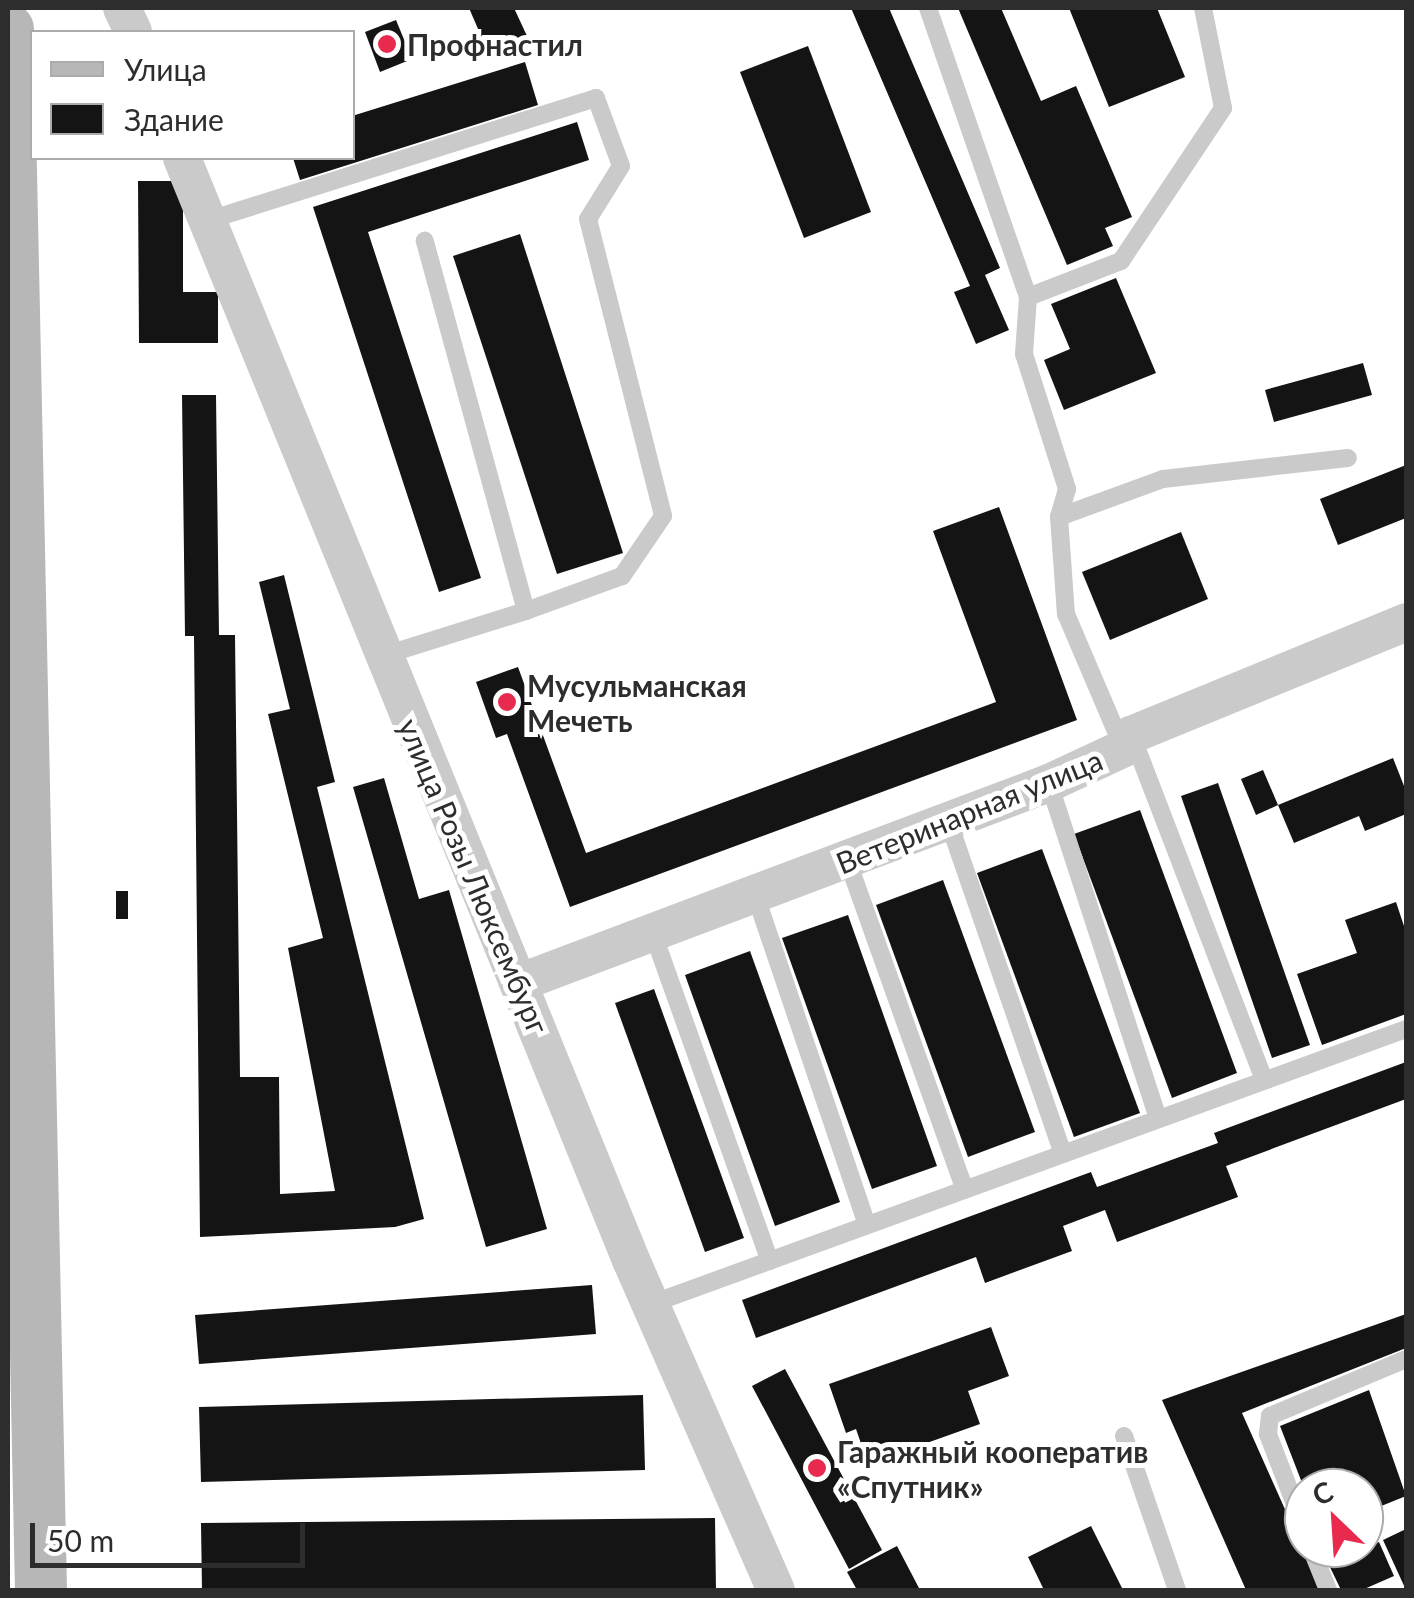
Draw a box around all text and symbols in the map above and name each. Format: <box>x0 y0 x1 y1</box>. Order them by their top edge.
place label: Профнастил <box>407 26 583 62</box>
legend <box>30 30 355 160</box>
marker: Профнастил <box>376 33 398 55</box>
text: Улица <box>124 51 207 87</box>
text: Здание <box>124 101 224 137</box>
place label: Мусульманская Мечеть <box>527 667 747 738</box>
marker: Мусульманская Мечеть <box>496 691 518 713</box>
street label: улица Розы Люксембург <box>391 713 557 1039</box>
street label: Ветеринарная улица <box>831 741 1107 881</box>
place label: Гаражный кооператив «Спутник» <box>837 1433 1148 1504</box>
marker: Гаражный кооператив «Спутник» <box>806 1457 828 1479</box>
north arrow <box>1284 1468 1384 1568</box>
text: С <box>1307 1473 1338 1512</box>
scale bar <box>35 1503 310 1565</box>
text: 50 m <box>47 1522 114 1558</box>

